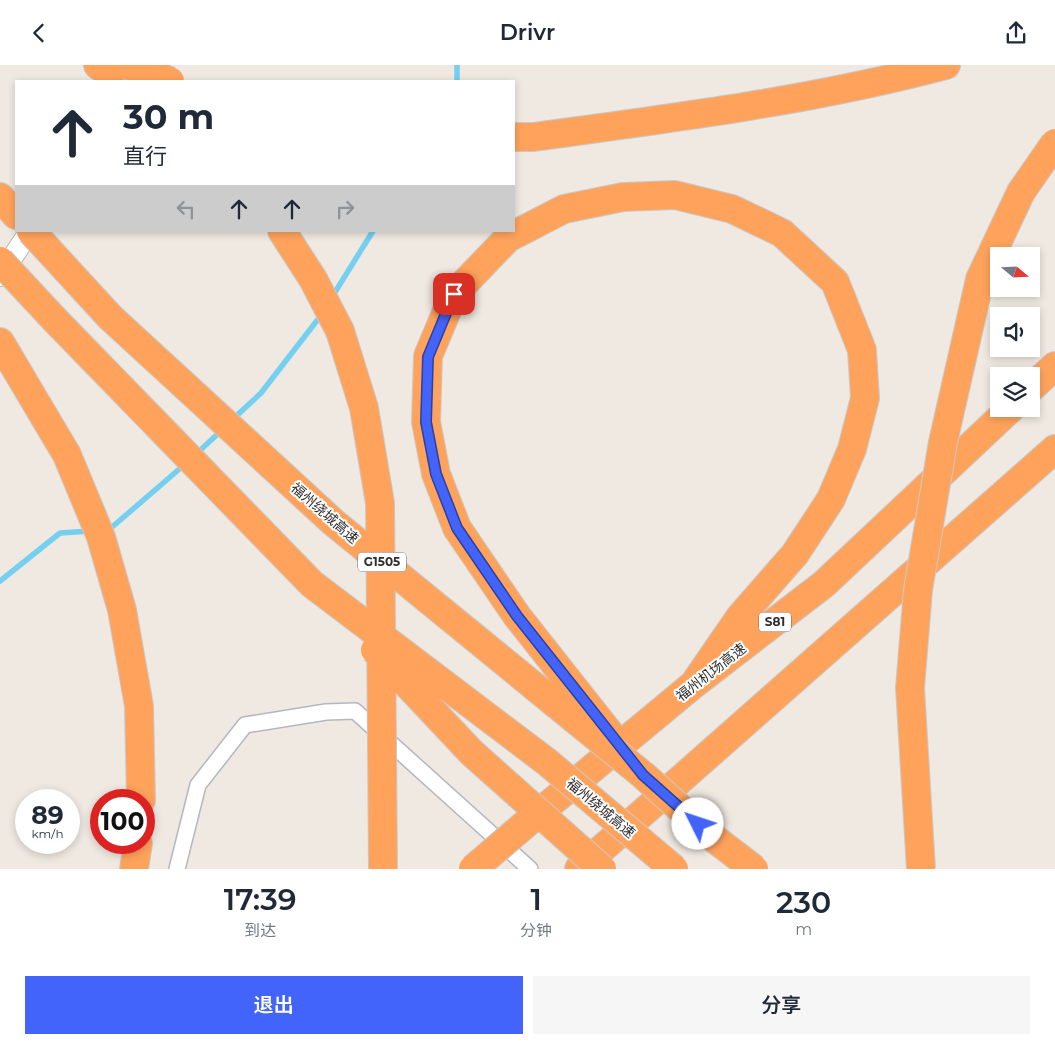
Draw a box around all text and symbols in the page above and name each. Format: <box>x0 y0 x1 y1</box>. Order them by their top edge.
icon: back <box>25 19 53 47</box>
text: Drivr <box>500 19 555 46</box>
icon: share <box>1002 19 1030 47</box>
text: 30 m <box>123 95 214 138</box>
icon: ahead <box>40 100 105 165</box>
text: 直行 <box>123 143 167 170</box>
icon: left <box>172 195 200 223</box>
icon: ahead <box>225 195 253 223</box>
icon: ahead <box>278 195 306 223</box>
icon: right <box>331 195 359 223</box>
north arrow <box>990 247 1040 297</box>
map controls <box>990 247 1040 417</box>
pin <box>433 273 475 315</box>
icon: arrive <box>440 280 468 308</box>
button: sound <box>990 307 1040 357</box>
button: layers <box>990 367 1040 417</box>
street label: 福州绕城高速 <box>287 479 363 547</box>
road number: G1505 <box>358 553 406 572</box>
road number: S81 <box>759 613 791 631</box>
street label: 福州机场高速 <box>672 639 750 705</box>
street label: 福州绕城高速 <box>563 774 639 842</box>
speed limit sign: 100 <box>90 789 155 854</box>
position arrow <box>671 797 723 849</box>
text: 89 <box>31 800 64 830</box>
text: km/h <box>31 826 64 841</box>
text: 17:39 <box>224 881 296 918</box>
text: 1 <box>531 881 542 918</box>
text: 230 <box>776 884 831 921</box>
text: m <box>795 920 812 939</box>
text: 到达 <box>244 921 276 940</box>
text: 分钟 <box>520 921 552 940</box>
button: 退出 <box>25 976 523 1034</box>
button: 分享 <box>533 976 1030 1034</box>

